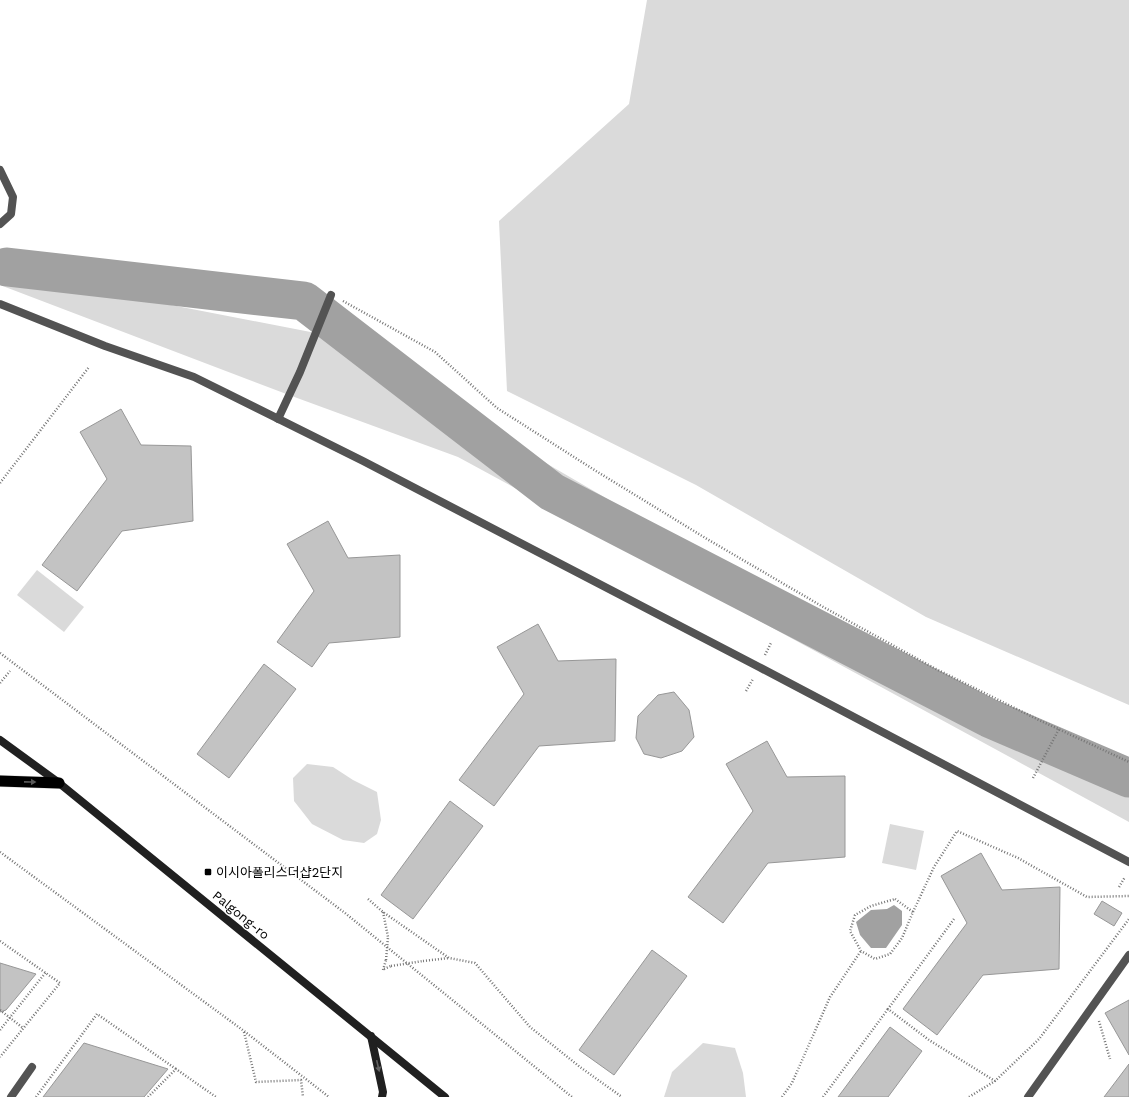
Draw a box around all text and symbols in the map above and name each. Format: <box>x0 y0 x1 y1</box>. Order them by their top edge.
one-way arrow <box>24 779 37 785</box>
place label: 이시아폴리스더샵2단지 <box>216 865 343 880</box>
marker: 이시아폴리스더샵2단지 <box>203 867 213 877</box>
street label: Palgong-ro <box>210 888 272 942</box>
one-way arrow <box>375 1060 381 1073</box>

